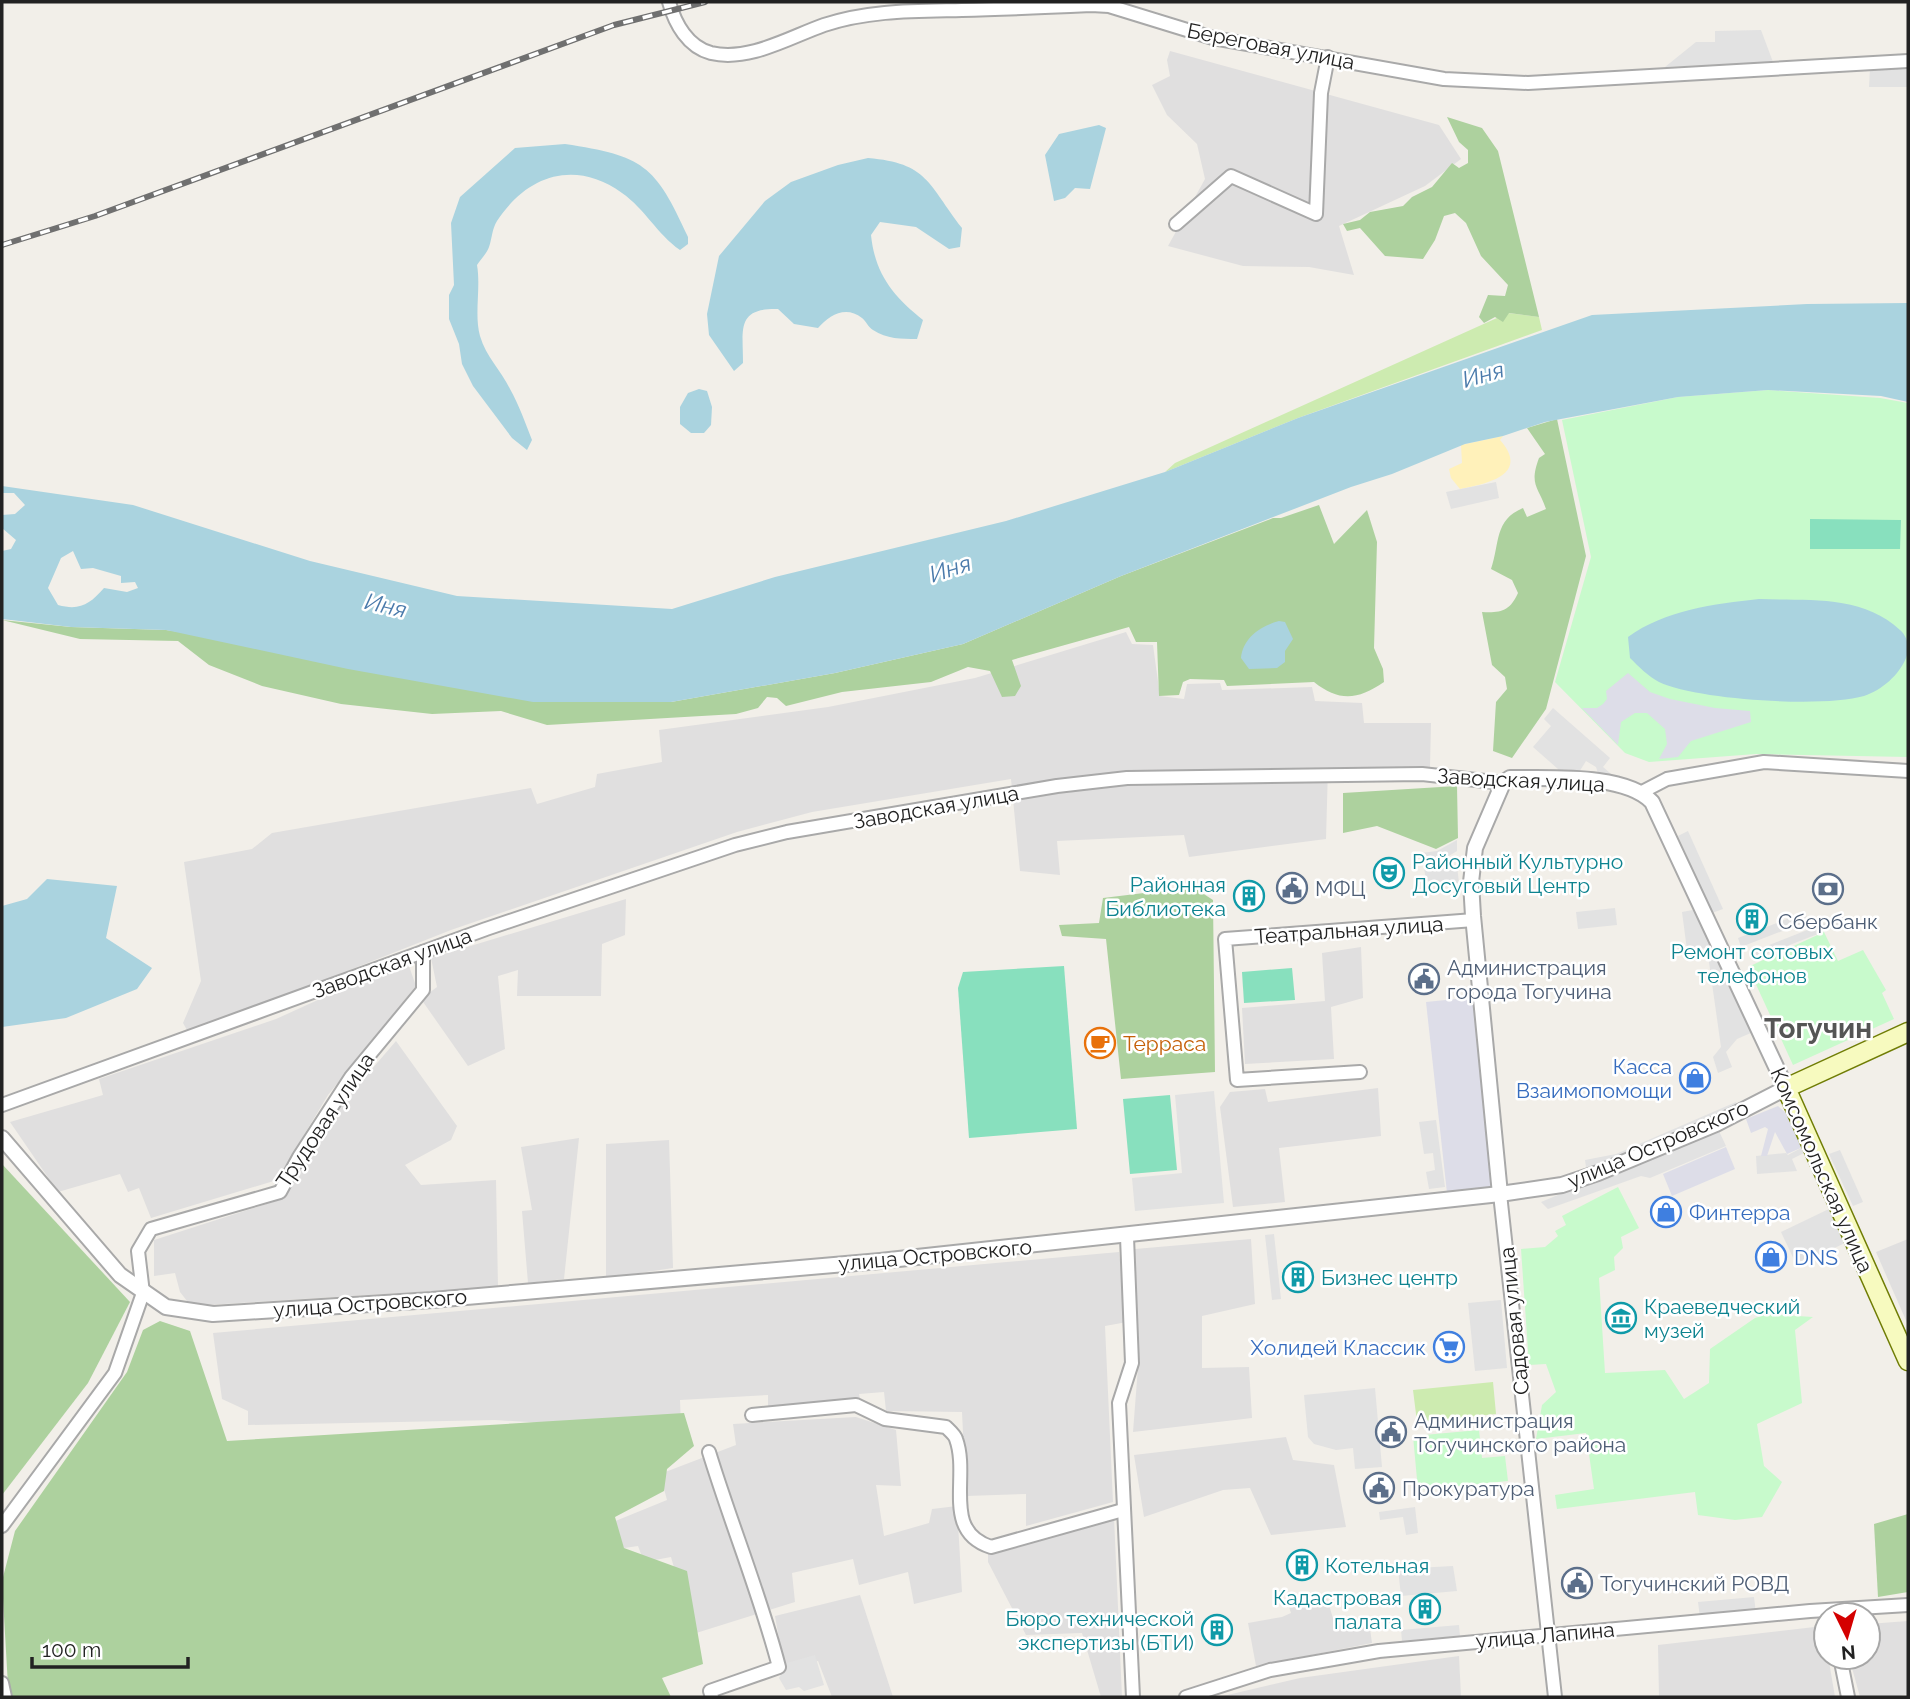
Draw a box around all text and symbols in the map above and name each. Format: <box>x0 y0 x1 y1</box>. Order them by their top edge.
street label: Береговая улица <box>1185 18 1357 74</box>
water label: Иня <box>1459 355 1507 393</box>
water label: Иня <box>926 549 974 587</box>
water label: Иня <box>362 587 410 623</box>
street label: Заводская улица <box>1437 763 1605 797</box>
street label: Заводская улица <box>851 780 1021 834</box>
place label: Районный Культурно Досуговый Центр <box>1412 849 1623 898</box>
theatre icon: Районный Культурно Досуговый Центр <box>1372 856 1406 890</box>
public building icon: МФЦ <box>1275 871 1309 905</box>
place label: Районная Библиотека <box>1105 872 1226 921</box>
bank icon: Сбербанк <box>1811 872 1845 906</box>
place label: МФЦ <box>1315 876 1366 901</box>
building icon: Районная Библиотека <box>1232 879 1266 913</box>
building icon: Ремонт сотовых телефонов <box>1735 902 1769 936</box>
place label: Сбербанк <box>1778 909 1878 934</box>
street label: Театральная улица <box>1254 911 1444 949</box>
street label: Заводская улица <box>309 923 475 1003</box>
place label: Ремонт сотовых телефонов <box>1671 939 1834 988</box>
place label: Администрация города Тогучина <box>1447 955 1612 1004</box>
public building icon: Администрация города Тогучина <box>1407 962 1441 996</box>
district label: Тогучин <box>1764 1012 1872 1045</box>
cafe icon: Терраса <box>1083 1026 1117 1060</box>
place label: Терраса <box>1123 1031 1206 1056</box>
street label: Трудовая улица <box>271 1048 379 1192</box>
place label: Касса Взаимопомощи <box>1516 1054 1672 1103</box>
shop icon: Касса Взаимопомощи <box>1678 1061 1712 1095</box>
street label: Комсомольская улица <box>1765 1063 1879 1277</box>
street label: улица Островского <box>1564 1095 1752 1193</box>
shop icon: Финтерра <box>1649 1195 1683 1229</box>
place label: Финтерра <box>1689 1200 1790 1225</box>
street label: улица Островского <box>837 1234 1033 1276</box>
shop icon: DNS <box>1754 1240 1788 1274</box>
place label: DNS <box>1794 1245 1838 1270</box>
street label: Садовая улица <box>1494 1246 1534 1396</box>
building icon: Бизнес центр <box>1281 1260 1315 1294</box>
place label: Бизнес центр <box>1321 1265 1458 1290</box>
street label: улица Островского <box>272 1284 468 1322</box>
place label: Краеведческий музей <box>1644 1294 1800 1343</box>
museum icon: Краеведческий музей <box>1604 1301 1638 1335</box>
supermarket icon: Холидей Классик <box>1432 1330 1466 1364</box>
place label: Холидей Классик <box>1250 1335 1426 1360</box>
place label: Администрация Тогучинского района <box>1414 1408 1626 1457</box>
public building icon: Администрация Тогучинского района <box>1374 1415 1408 1449</box>
public building icon: Прокуратура <box>1362 1471 1396 1505</box>
place label: Прокуратура <box>1402 1476 1535 1501</box>
building icon: Котельная <box>1285 1548 1319 1582</box>
place label: Котельная <box>1325 1553 1429 1578</box>
public building icon: Тогучинский РОВД <box>1560 1566 1594 1600</box>
place label: Тогучинский РОВД <box>1600 1571 1789 1596</box>
place label: Кадастровая палата <box>1273 1585 1402 1634</box>
building icon: Кадастровая палата <box>1408 1592 1442 1626</box>
north arrow <box>1812 1601 1882 1671</box>
place label: Бюро технической экспертизы (БТИ) <box>1006 1606 1194 1655</box>
building icon: Бюро технической экспертизы (БТИ) <box>1200 1613 1234 1647</box>
street label: улица Лапина <box>1474 1616 1616 1654</box>
scale bar <box>32 1626 187 1670</box>
text: 100 m <box>42 1637 101 1662</box>
text: N <box>1840 1641 1857 1665</box>

